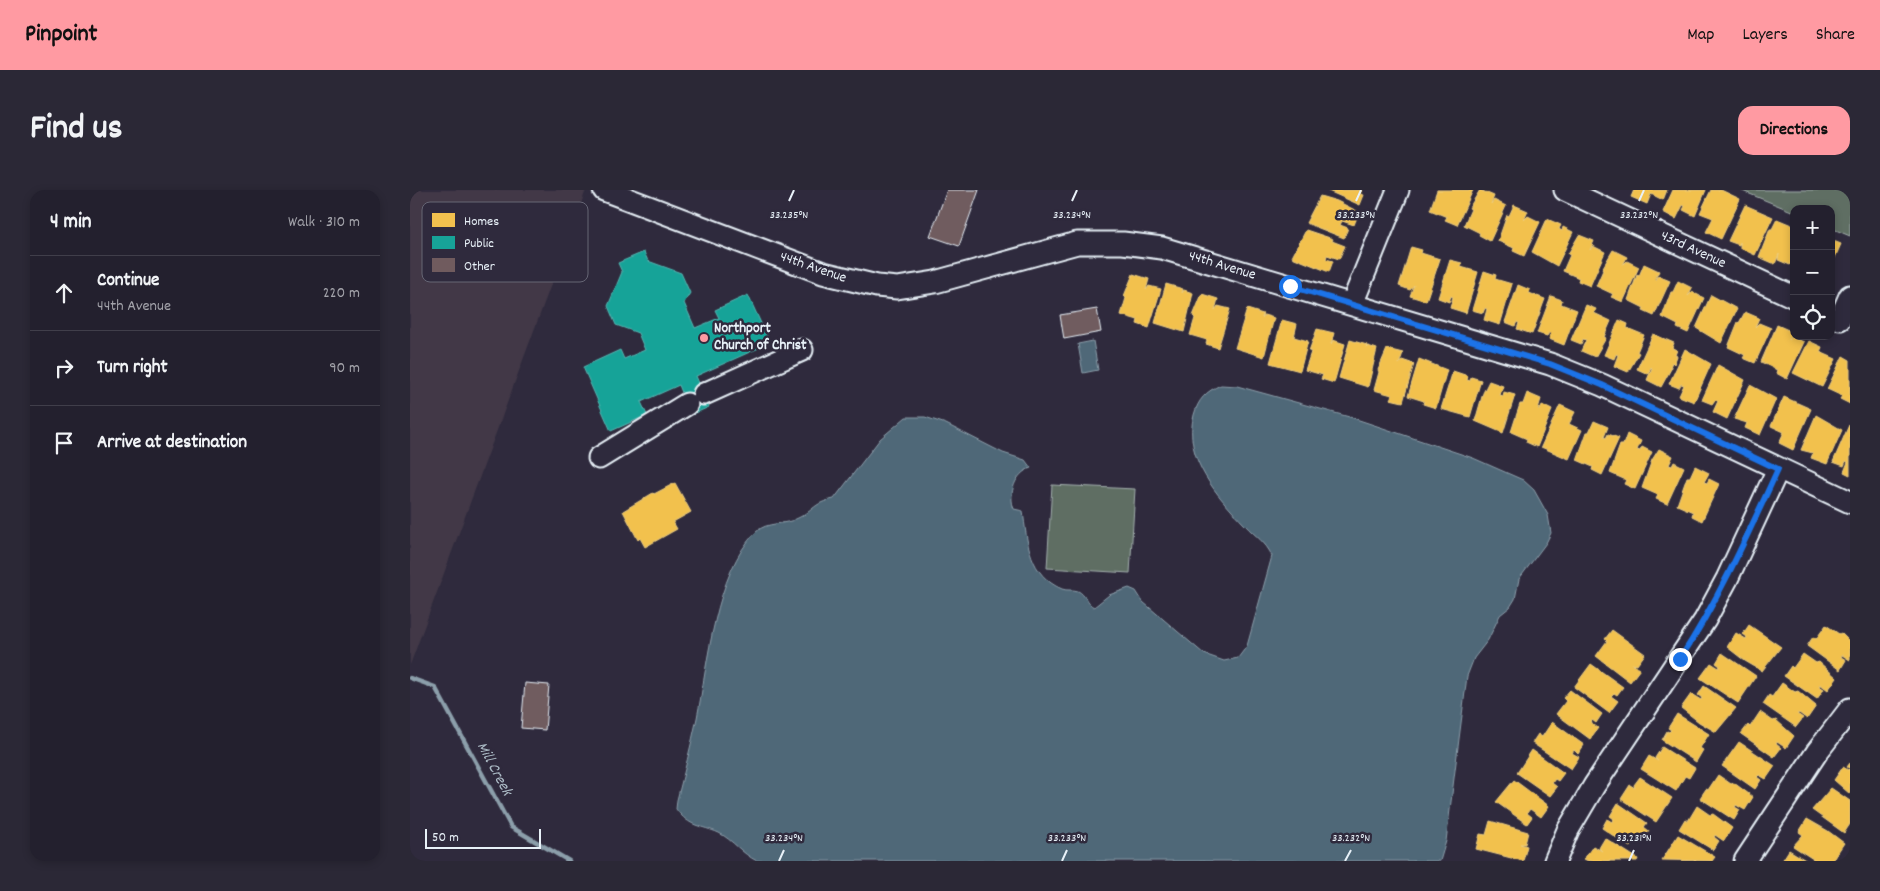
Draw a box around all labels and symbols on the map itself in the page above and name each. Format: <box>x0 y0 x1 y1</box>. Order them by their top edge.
legend <box>422 202 588 282</box>
text: 33.235°N <box>770 207 808 224</box>
text: 33.234°N <box>1053 207 1091 224</box>
text: 33.233°N <box>1337 207 1375 224</box>
text: 33.232°N <box>1620 207 1658 224</box>
text: Homes <box>464 212 499 232</box>
street label: 43rd Avenue <box>1657 225 1730 275</box>
text: Public <box>464 234 494 254</box>
street label: 44th Avenue <box>1186 245 1259 287</box>
street label: 44th Avenue <box>777 246 850 290</box>
text: Other <box>464 257 496 277</box>
route start <box>1279 275 1302 298</box>
place label: Northport Church of Christ <box>714 318 807 357</box>
marker: Northport Church of Christ <box>698 332 710 344</box>
route end <box>1669 648 1692 671</box>
water label: Mill Creek <box>470 738 518 801</box>
scale bar <box>425 826 541 849</box>
text: 33.234°N <box>765 830 803 847</box>
text: 33.233°N <box>1048 830 1086 847</box>
text: 33.232°N <box>1332 830 1370 847</box>
text: 33.231°N <box>1616 830 1652 847</box>

